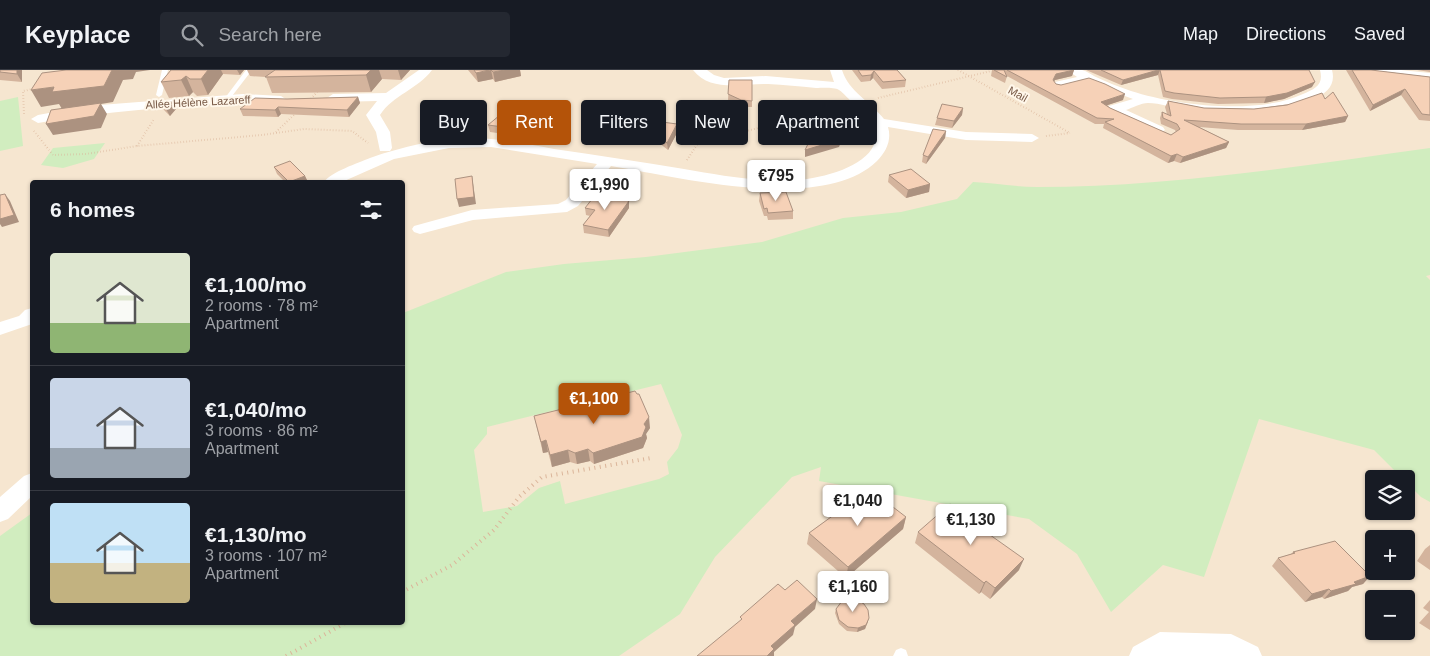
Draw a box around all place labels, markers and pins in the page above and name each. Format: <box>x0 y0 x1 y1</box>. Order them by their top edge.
pin: €795 <box>746 160 806 202</box>
pin: €1,990 <box>564 168 646 211</box>
pin: €1,100 <box>553 382 635 425</box>
pin: €1,040 <box>817 484 899 527</box>
pin: €1,130 <box>930 504 1012 546</box>
pin: €1,160 <box>812 570 894 613</box>

